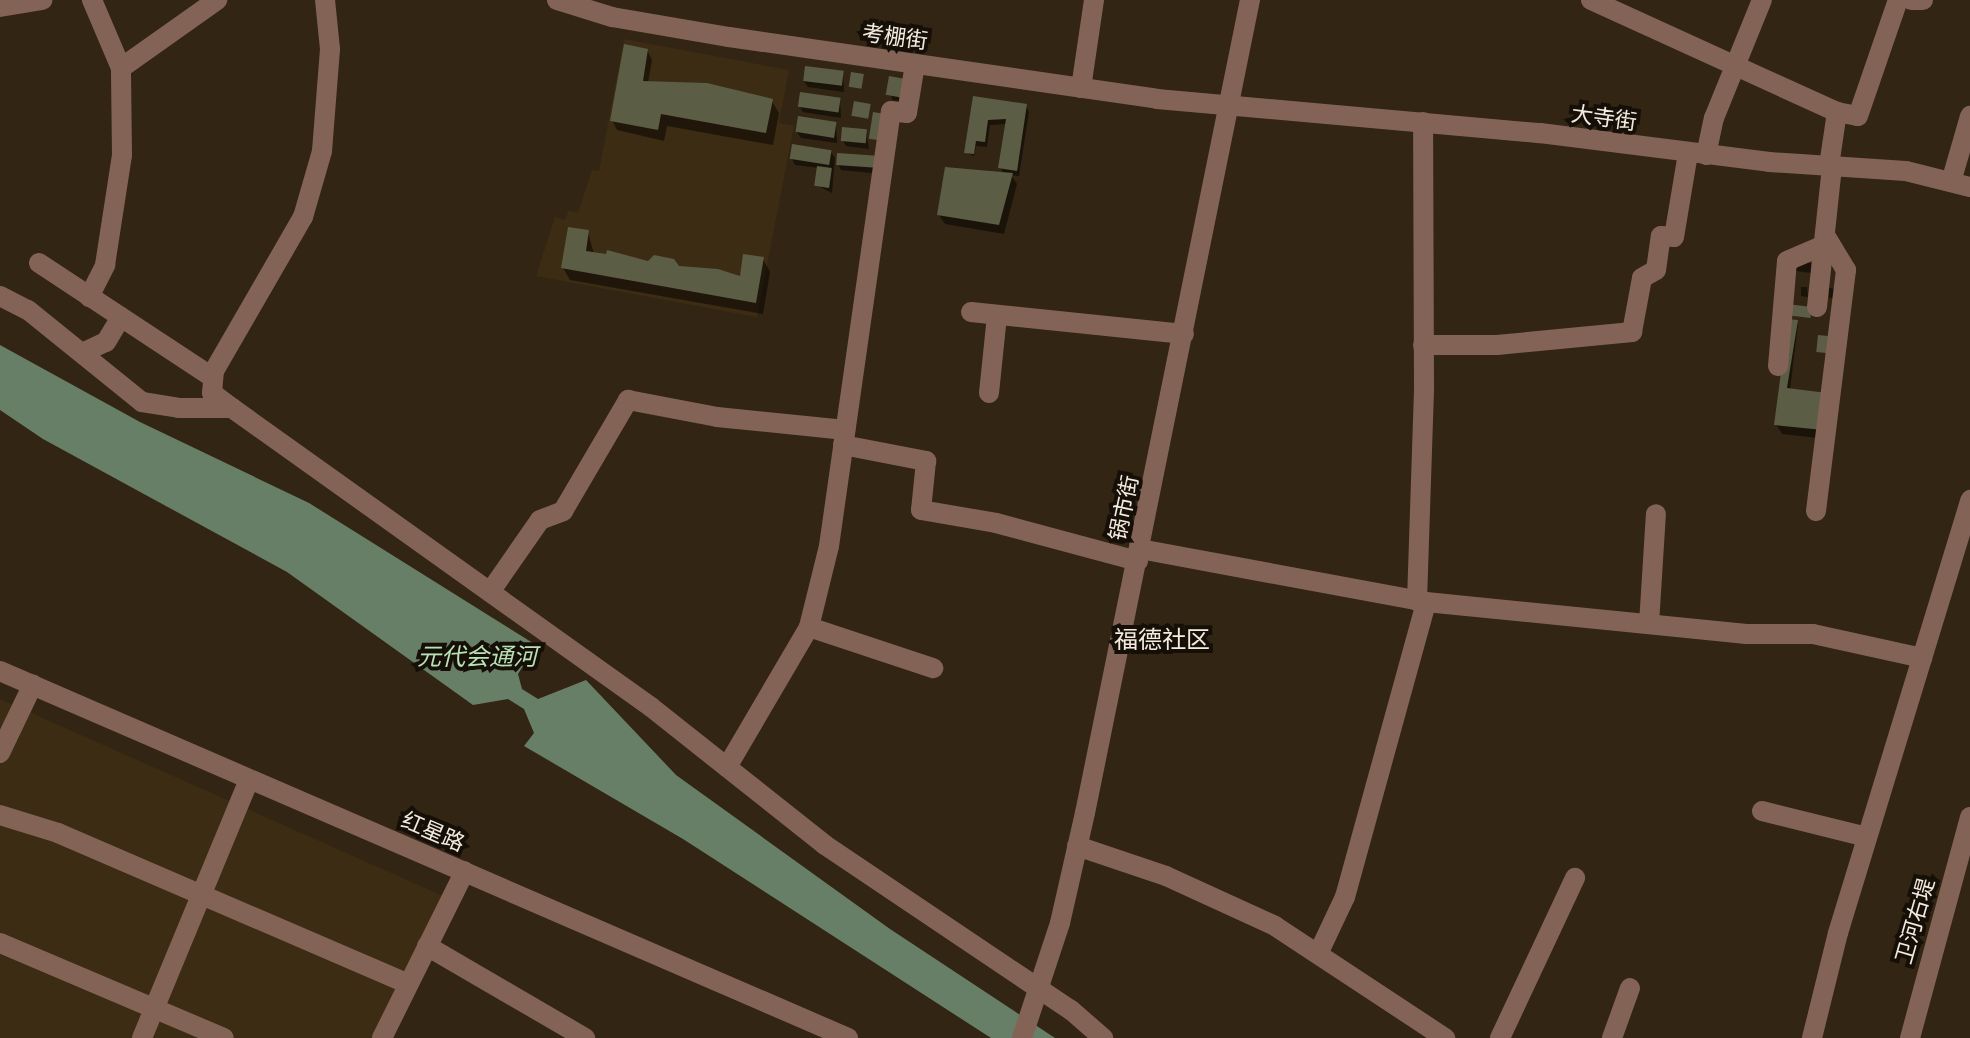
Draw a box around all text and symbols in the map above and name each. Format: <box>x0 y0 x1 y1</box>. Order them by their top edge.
street label: 考棚街 <box>860 19 930 55</box>
street label: 大寺街 <box>1569 100 1639 136</box>
street label: 锅市街 <box>1104 473 1144 543</box>
district label: 福德社区 <box>1114 626 1210 654</box>
water label: 元代会通河 <box>417 643 537 671</box>
street label: 红星路 <box>397 807 469 857</box>
street label: 卫河右堤 <box>1890 875 1940 967</box>

